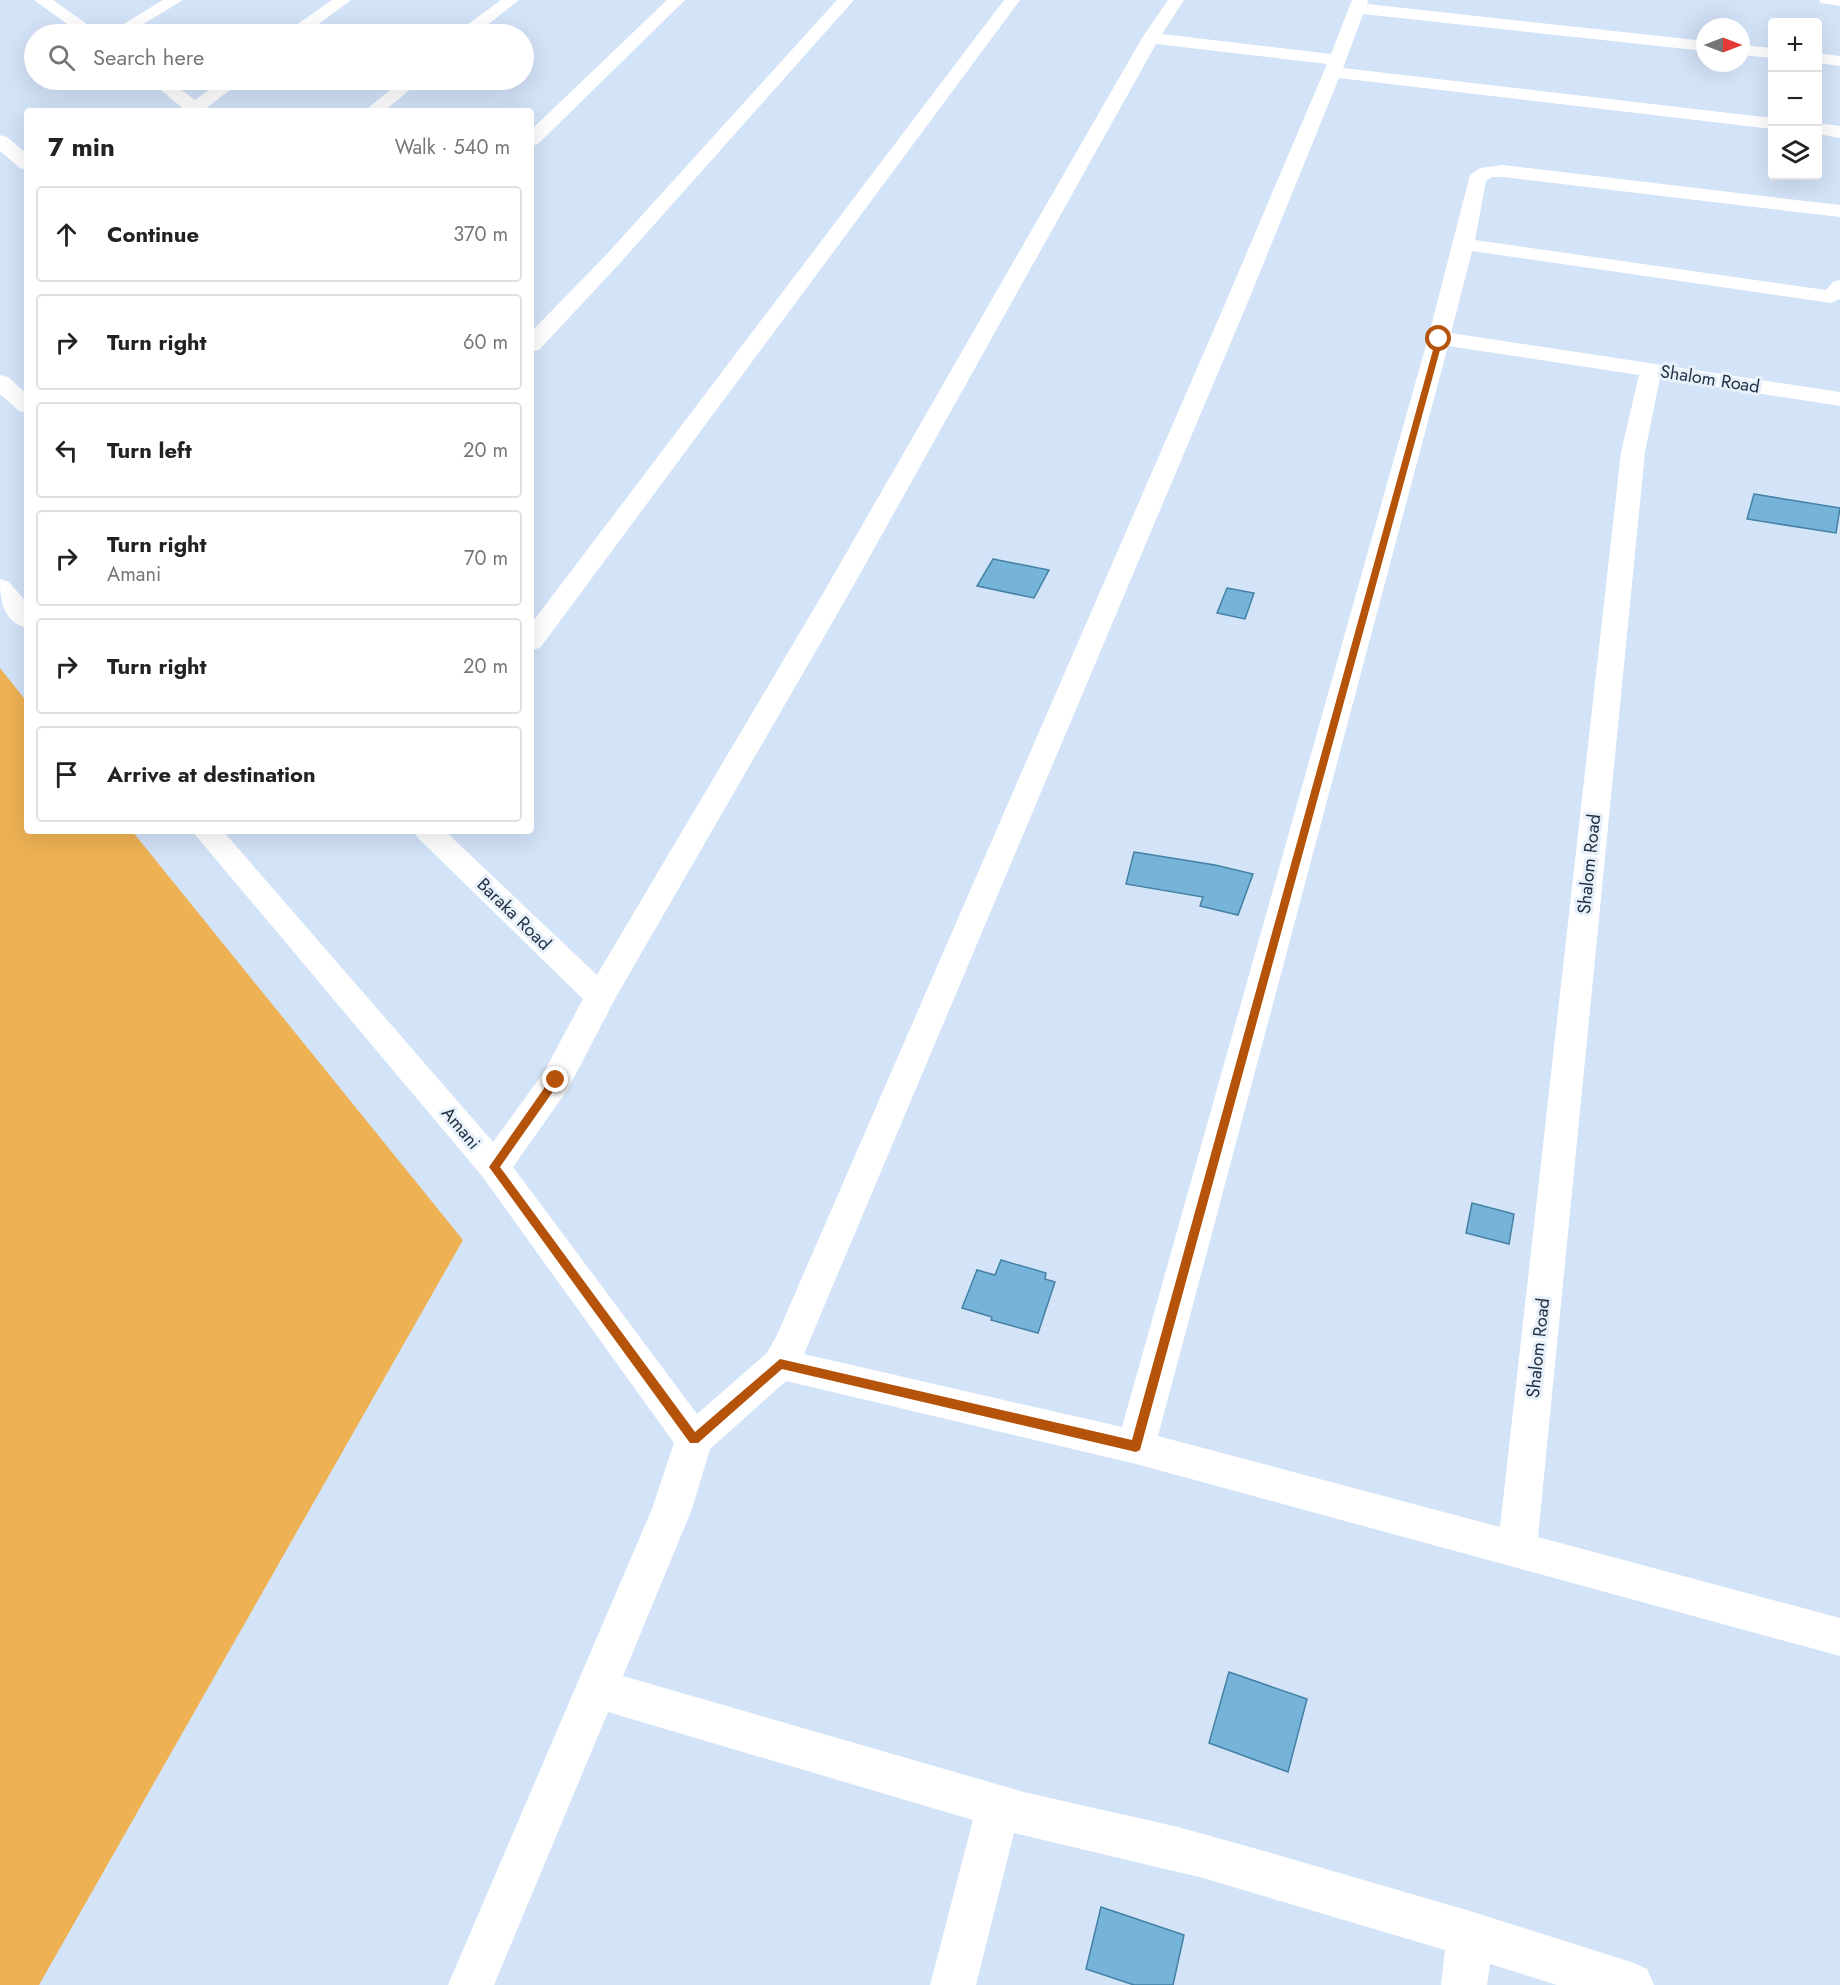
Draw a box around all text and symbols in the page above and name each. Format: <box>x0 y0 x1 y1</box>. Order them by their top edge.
north arrow <box>1696 18 1750 72</box>
map controls <box>1768 18 1822 180</box>
button: + <box>1768 18 1822 72</box>
search box <box>24 24 534 90</box>
icon: search <box>45 41 78 74</box>
text: Search here <box>93 41 204 73</box>
button: − <box>1768 72 1822 126</box>
button: layers <box>1768 126 1822 180</box>
text: 7 min <box>48 128 115 166</box>
text: Walk · 540 m <box>395 133 510 162</box>
icon: ahead <box>50 218 83 251</box>
text: Continue <box>107 218 199 250</box>
text: 370 m <box>453 220 508 249</box>
route start <box>1425 325 1451 351</box>
icon: right <box>50 326 83 359</box>
text: Turn right <box>107 326 207 358</box>
text: 60 m <box>463 328 508 357</box>
street label: Shalom Road <box>1658 358 1762 400</box>
icon: left <box>50 434 83 467</box>
text: Turn left <box>107 434 192 466</box>
text: 20 m <box>463 436 508 465</box>
text: Turn right <box>107 528 207 560</box>
icon: right <box>50 542 83 575</box>
text: 70 m <box>464 544 508 573</box>
text: Amani <box>107 560 161 589</box>
icon: right <box>50 650 83 683</box>
text: Turn right <box>107 650 207 682</box>
text: 20 m <box>463 652 508 681</box>
icon: arrive <box>50 758 83 791</box>
text: Arrive at destination <box>107 758 316 790</box>
street label: Shalom Road <box>1571 813 1607 915</box>
street label: Baraka Road <box>471 872 557 956</box>
route end <box>542 1066 568 1092</box>
street label: Amani <box>435 1101 487 1155</box>
street label: Shalom Road <box>1520 1297 1556 1399</box>

